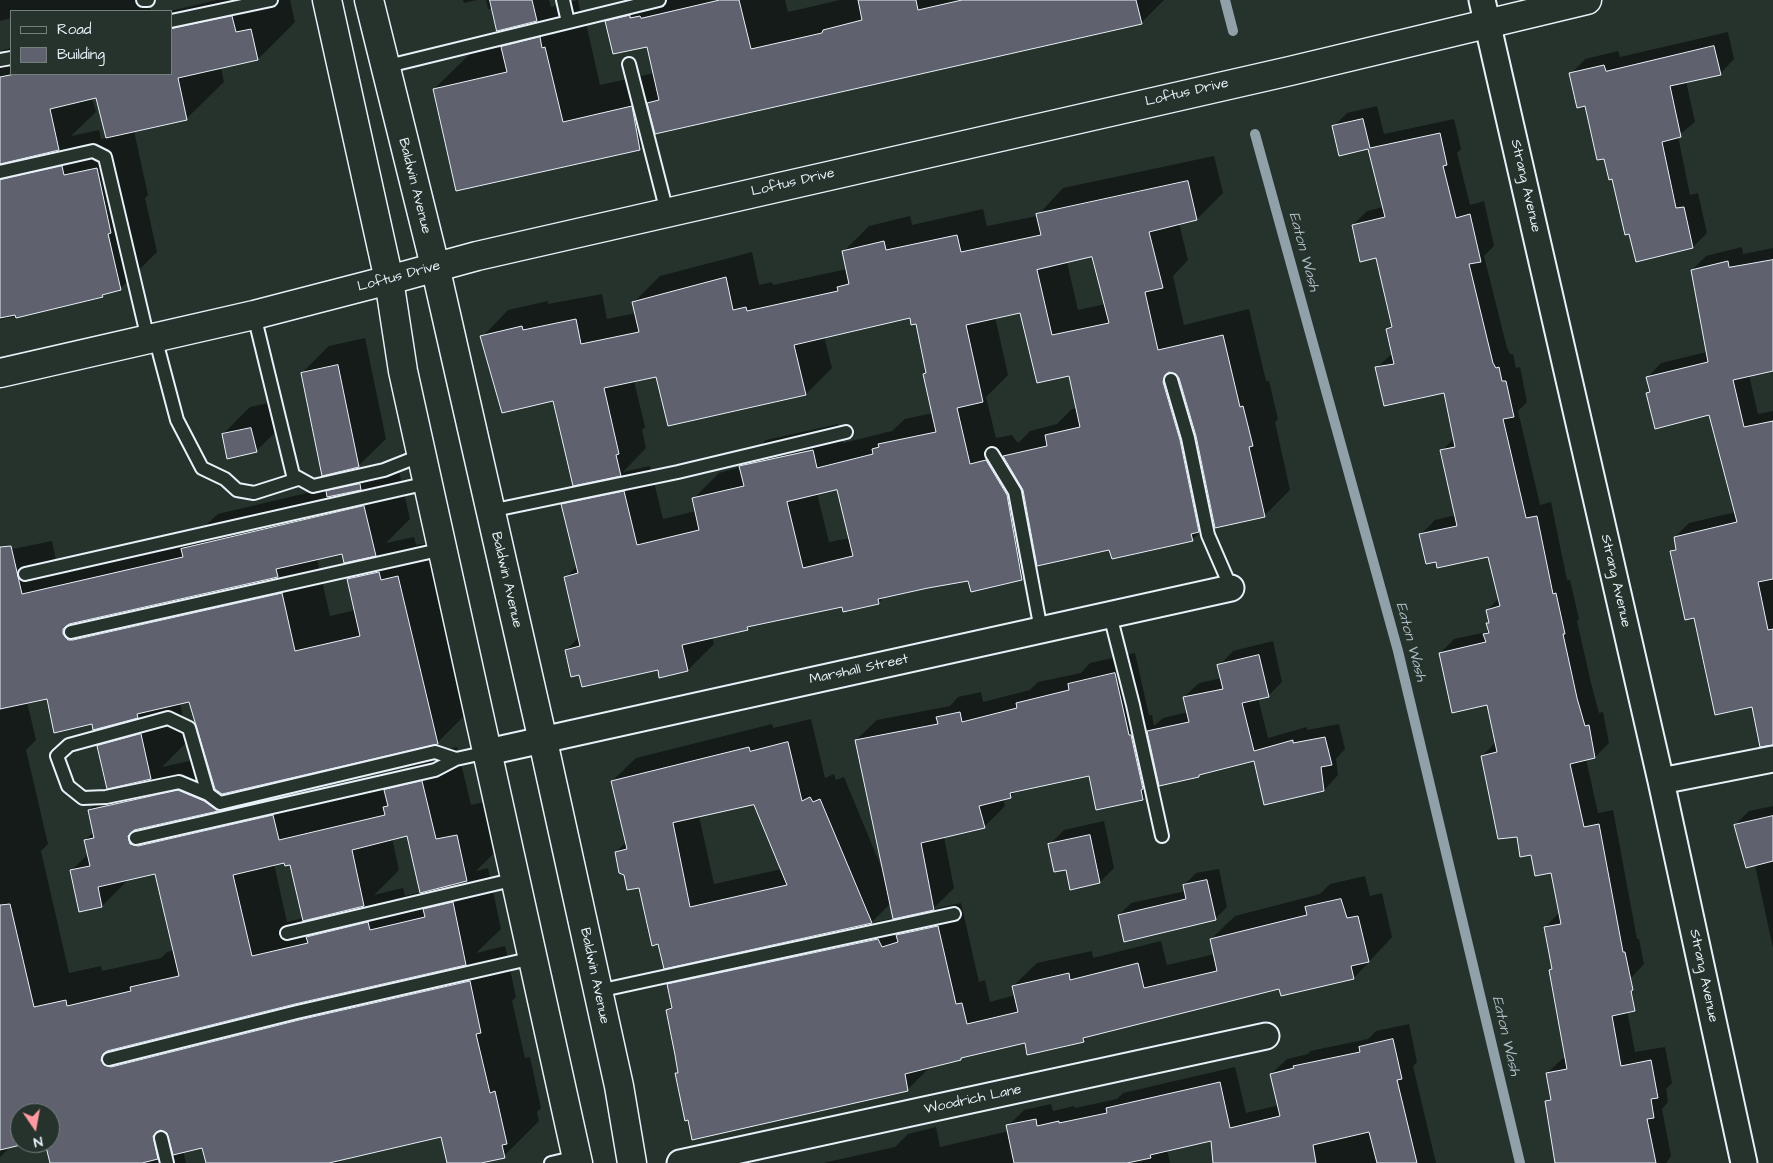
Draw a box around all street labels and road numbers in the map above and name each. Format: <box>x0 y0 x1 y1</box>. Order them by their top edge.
street label: Loftus Drive <box>1144 75 1230 111</box>
street label: Baldwin Avenue <box>394 136 434 236</box>
street label: Strang Avenue <box>1506 138 1544 234</box>
street label: Loftus Drive <box>750 165 836 201</box>
street label: Loftus Drive <box>356 258 442 296</box>
street label: Baldwin Avenue <box>487 530 525 630</box>
street label: Strang Avenue <box>1596 533 1634 629</box>
street label: Marshall Street <box>808 651 910 689</box>
street label: Baldwin Avenue <box>576 926 612 1026</box>
street label: Strang Avenue <box>1685 928 1721 1024</box>
street label: Woodrich Lane <box>923 1082 1023 1118</box>

